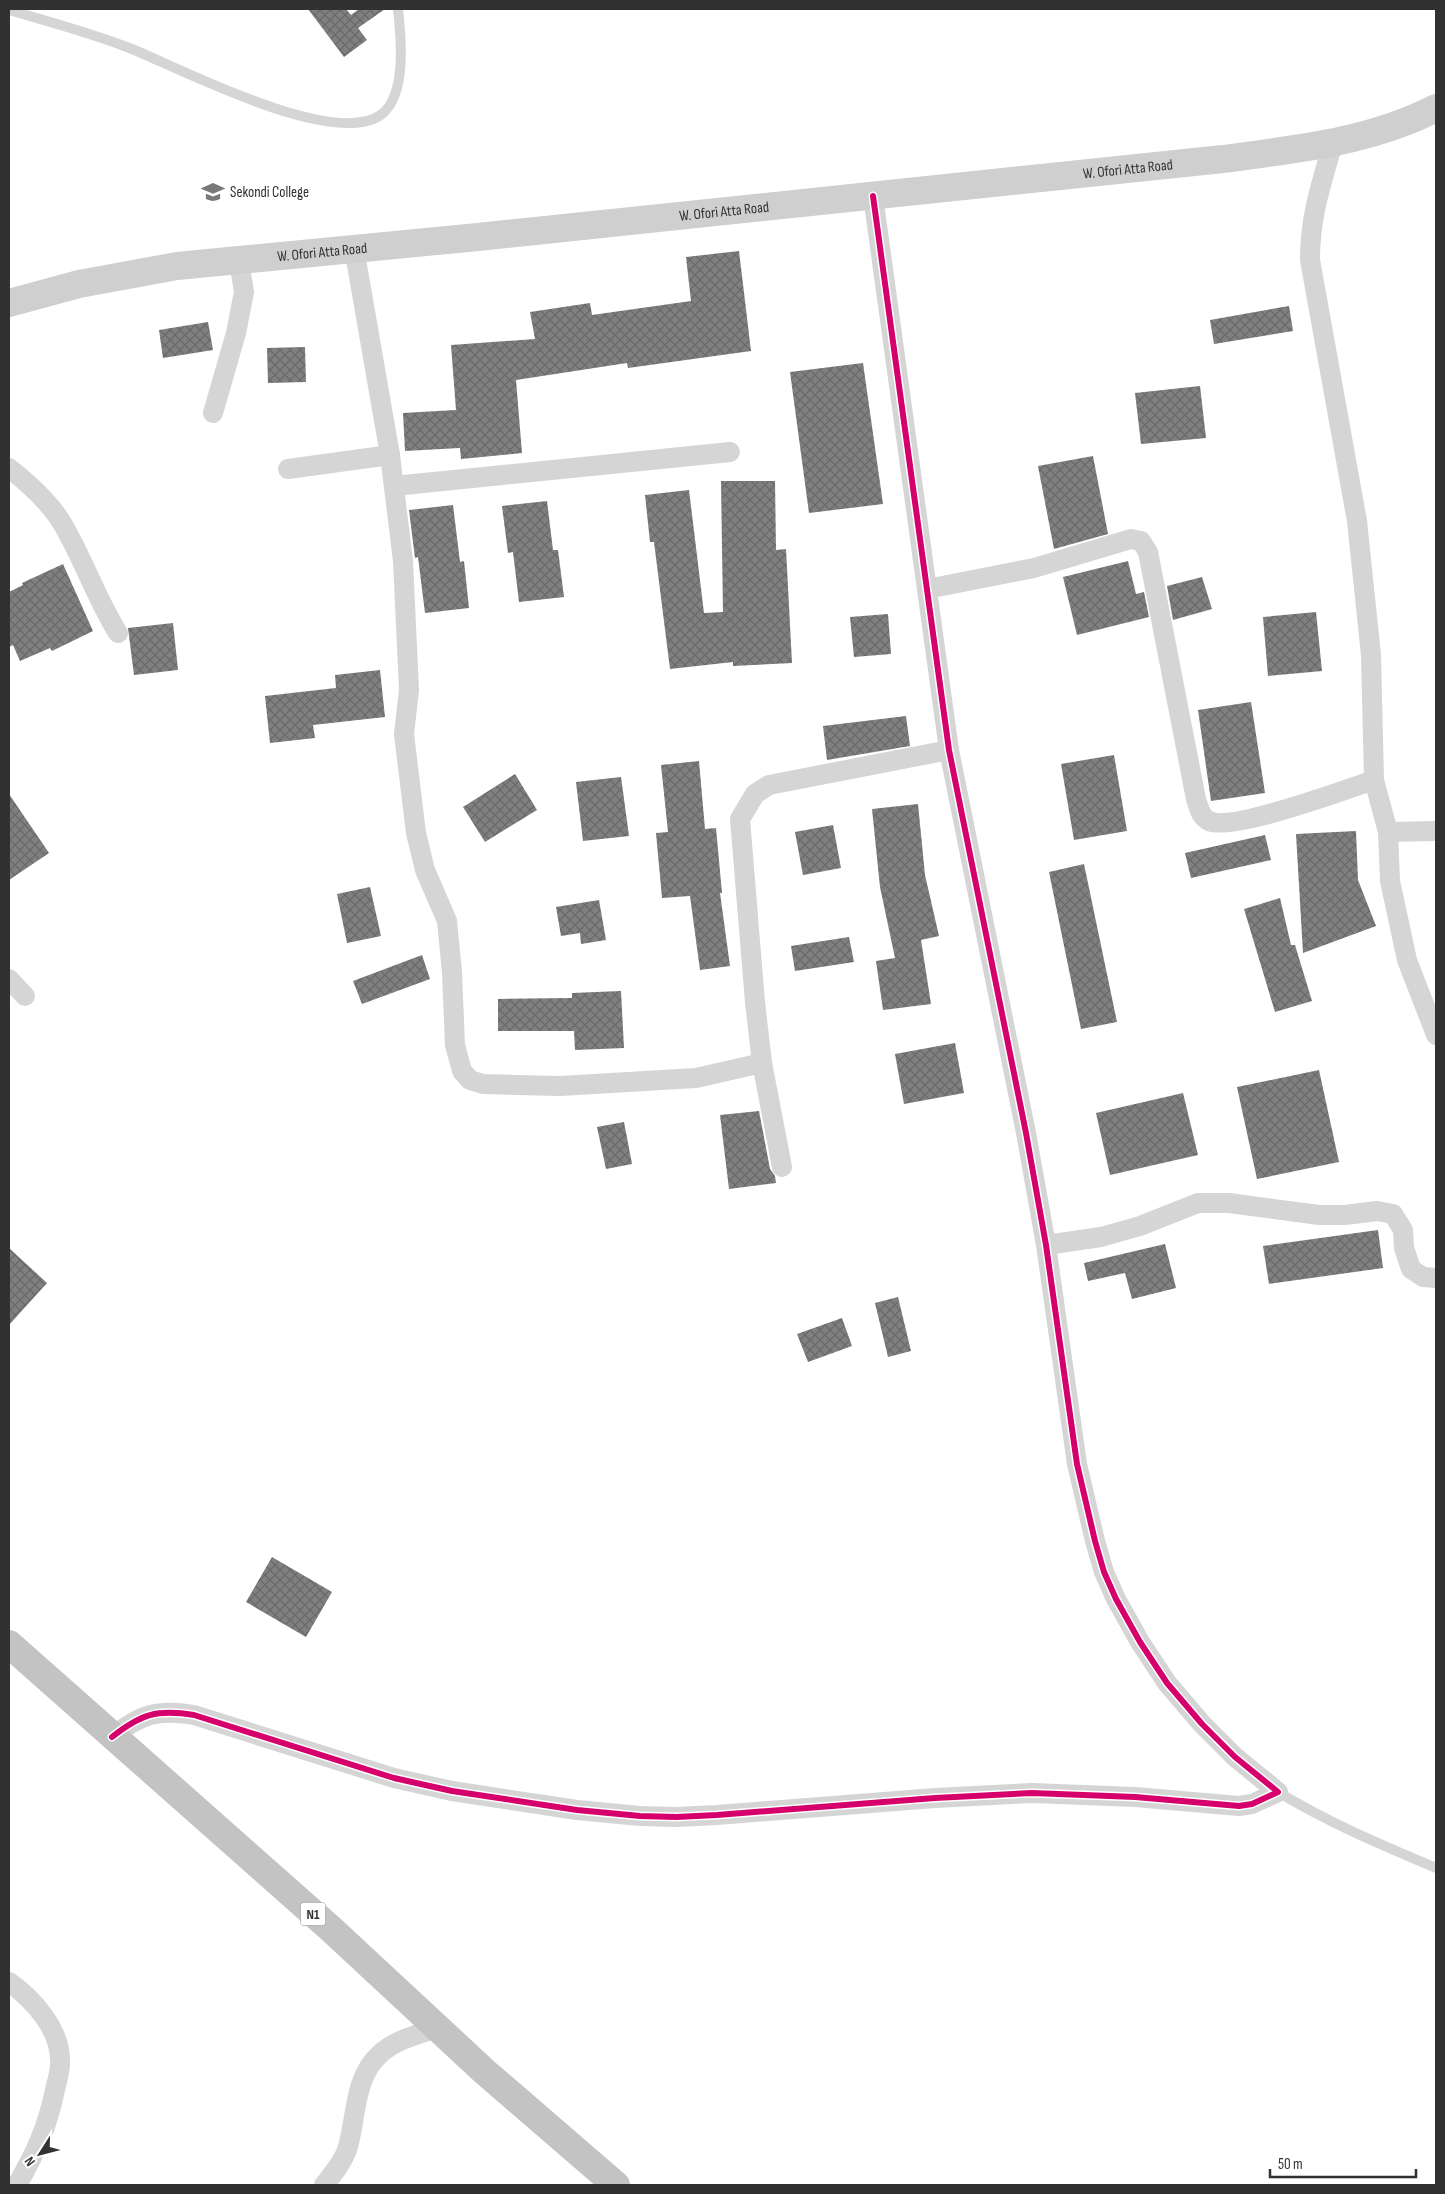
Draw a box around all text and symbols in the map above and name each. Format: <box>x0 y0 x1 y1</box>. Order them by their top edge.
street label: W. Ofori Atta Road <box>1082 155 1174 184</box>
school or university icon: Sekondi College <box>200 179 226 205</box>
place label: Sekondi College <box>230 183 309 202</box>
street label: W. Ofori Atta Road <box>678 198 770 226</box>
street label: W. Ofori Atta Road <box>276 239 368 266</box>
road number: N1 <box>300 1902 326 1926</box>
north arrow <box>15 2129 65 2179</box>
scale bar <box>1270 2146 1416 2178</box>
text: N <box>21 2153 39 2169</box>
text: 50 m <box>1278 2155 1303 2174</box>

